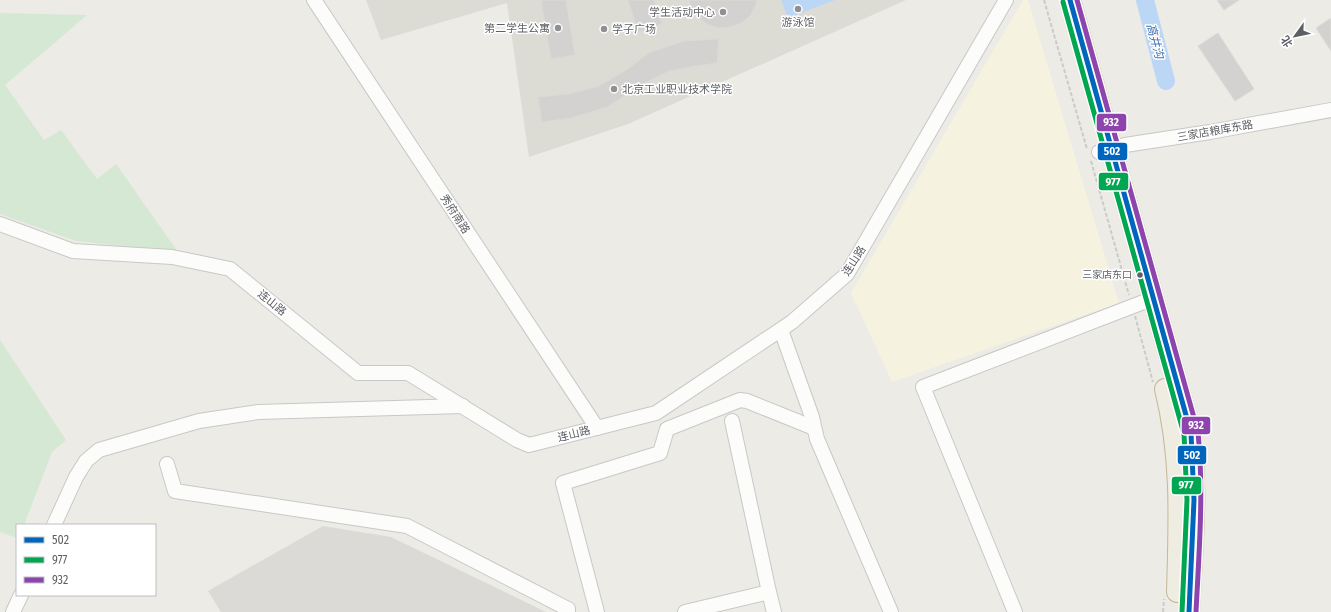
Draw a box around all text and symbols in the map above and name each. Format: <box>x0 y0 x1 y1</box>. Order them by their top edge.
marker: 游泳馆 <box>793 4 803 14</box>
place label: 学生活动中心 <box>649 6 715 19</box>
marker: 学生活动中心 <box>718 7 728 17</box>
place label: 游泳馆 <box>782 16 815 29</box>
north arrow <box>1275 16 1315 56</box>
place label: 第二学生公寓 <box>484 22 550 35</box>
water label: 高井沟 <box>1144 22 1167 62</box>
marker: 第二学生公寓 <box>553 23 563 33</box>
place label: 学子广场 <box>612 23 656 36</box>
marker: 学子广场 <box>599 24 609 34</box>
text: 北 <box>1279 33 1295 49</box>
place label: 北京工业职业技术学院 <box>622 83 732 96</box>
marker: 北京工业职业技术学院 <box>609 84 619 94</box>
line badge: 932 <box>1096 113 1127 132</box>
text: 932 <box>1103 116 1119 129</box>
street label: 三家店粮库东路 <box>1176 118 1254 144</box>
line badge: 502 <box>1097 142 1128 161</box>
text: 502 <box>1104 145 1120 158</box>
line badge: 977 <box>1098 172 1129 191</box>
text: 977 <box>1106 176 1121 189</box>
street label: 秀府南路 <box>438 192 472 236</box>
street label: 连山路 <box>840 244 868 278</box>
place label: 三家店东口 <box>1082 269 1132 281</box>
marker: 三家店东口 <box>1135 270 1145 280</box>
street label: 连山路 <box>255 288 289 318</box>
line badge: 932 <box>1181 416 1211 435</box>
text: 932 <box>1188 419 1204 432</box>
street label: 连山路 <box>556 424 592 444</box>
line badge: 502 <box>1177 445 1207 465</box>
text: 502 <box>1184 449 1200 462</box>
line badge: 977 <box>1171 476 1202 495</box>
text: 977 <box>1179 479 1194 492</box>
legend <box>16 524 156 596</box>
text: 502 <box>52 533 69 547</box>
text: 977 <box>52 553 68 567</box>
text: 932 <box>52 573 68 587</box>

